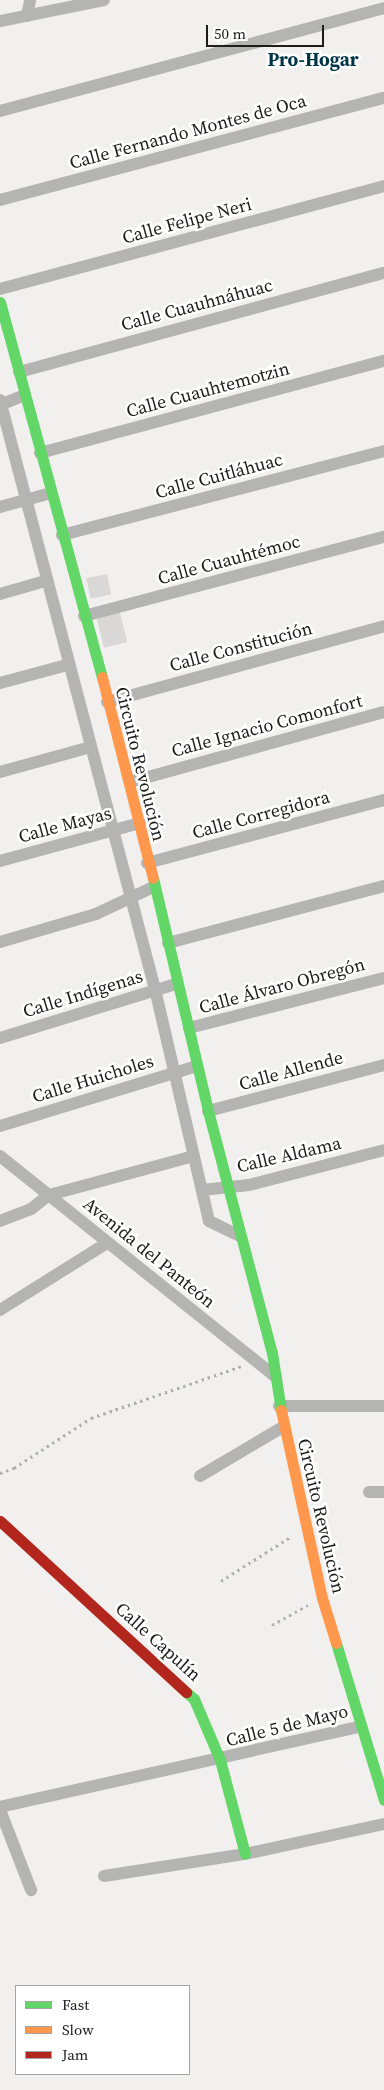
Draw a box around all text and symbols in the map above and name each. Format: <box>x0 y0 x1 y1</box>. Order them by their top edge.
scale bar <box>209 15 326 47</box>
text: 50 m <box>214 23 246 44</box>
district label: Pro-Hogar <box>267 49 359 71</box>
street label: Calle Fernando Montes de Oca <box>67 90 309 174</box>
street label: Calle Felipe Neri <box>120 193 254 249</box>
street label: Calle Cuauhnáhuac <box>119 274 275 336</box>
street label: Calle Cuauhtemotzin <box>124 358 292 422</box>
street label: Calle Cuitláhuac <box>153 449 285 503</box>
street label: Calle Cuauhtémoc <box>155 531 303 589</box>
street label: Calle Constitución <box>167 618 315 676</box>
street label: Circuito Revolución <box>110 685 170 843</box>
street label: Calle Ignacio Comonfort <box>169 690 365 762</box>
street label: Calle Corregidora <box>190 786 332 844</box>
street label: Calle Mayas <box>16 802 114 848</box>
street label: Calle Álvaro Obregón <box>197 953 367 1019</box>
street label: Calle Indígenas <box>21 966 145 1022</box>
street label: Calle Allende <box>237 1047 345 1095</box>
street label: Calle Huicholes <box>30 1050 156 1108</box>
street label: Calle Aldama <box>235 1133 343 1177</box>
street label: Avenida del Panteón <box>79 1193 219 1313</box>
street label: Circuito Revolución <box>293 1437 349 1595</box>
street label: Calle Capulín <box>111 1598 205 1686</box>
street label: Calle 5 de Mayo <box>224 1700 350 1752</box>
legend <box>15 1985 190 2075</box>
text: Fast <box>62 1994 89 2015</box>
text: Slow <box>62 2019 94 2040</box>
text: Jam <box>62 2044 88 2065</box>

